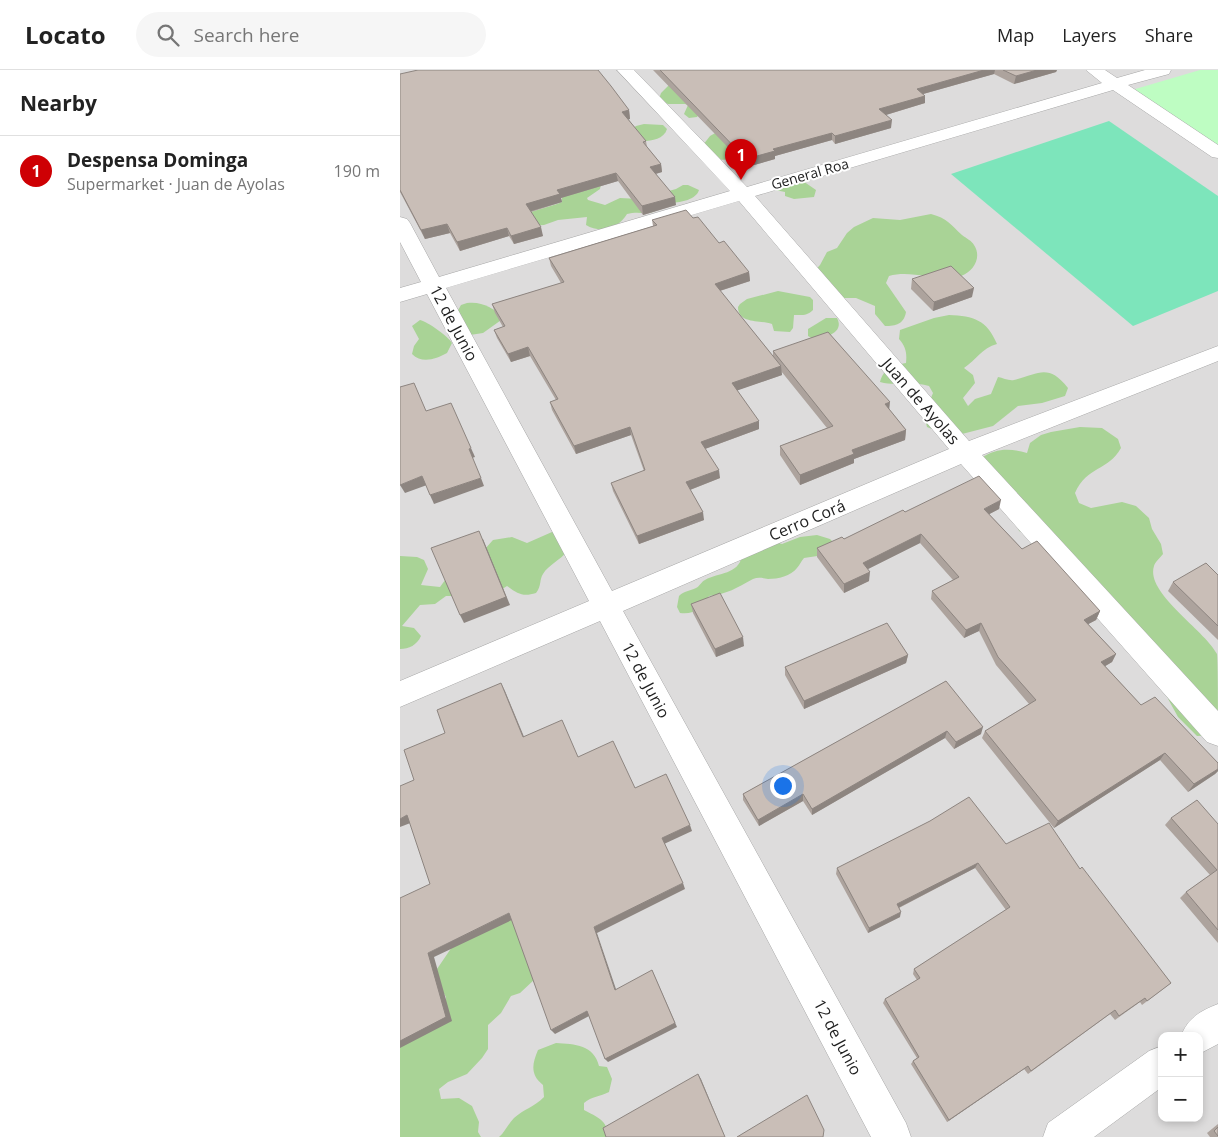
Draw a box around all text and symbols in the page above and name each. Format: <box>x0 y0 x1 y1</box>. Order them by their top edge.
search box <box>136 12 486 57</box>
text: Locato <box>25 18 106 51</box>
icon: search <box>154 21 182 49</box>
text: Search here <box>194 22 299 48</box>
text: Map <box>997 23 1034 47</box>
text: Layers <box>1062 23 1117 47</box>
text: Share <box>1145 23 1193 47</box>
text: Nearby <box>20 89 97 117</box>
pin: 1 <box>725 139 757 180</box>
text: Despensa Dominga <box>67 147 248 173</box>
street label: General Roa <box>769 153 851 194</box>
text: 1 <box>31 160 41 182</box>
text: 190 m <box>334 160 380 182</box>
text: Supermarket · Juan de Ayolas <box>67 173 285 195</box>
street label: 12 de Junio <box>425 281 483 365</box>
street label: Juan de Ayolas <box>876 351 965 449</box>
street label: Cerro Corá <box>765 494 849 546</box>
street label: 12 de Junio <box>617 638 675 722</box>
your location <box>770 773 796 799</box>
street label: 12 de Junio <box>809 995 867 1079</box>
map controls <box>1158 1032 1203 1122</box>
button: + <box>1158 1032 1203 1077</box>
button: − <box>1158 1077 1203 1122</box>

